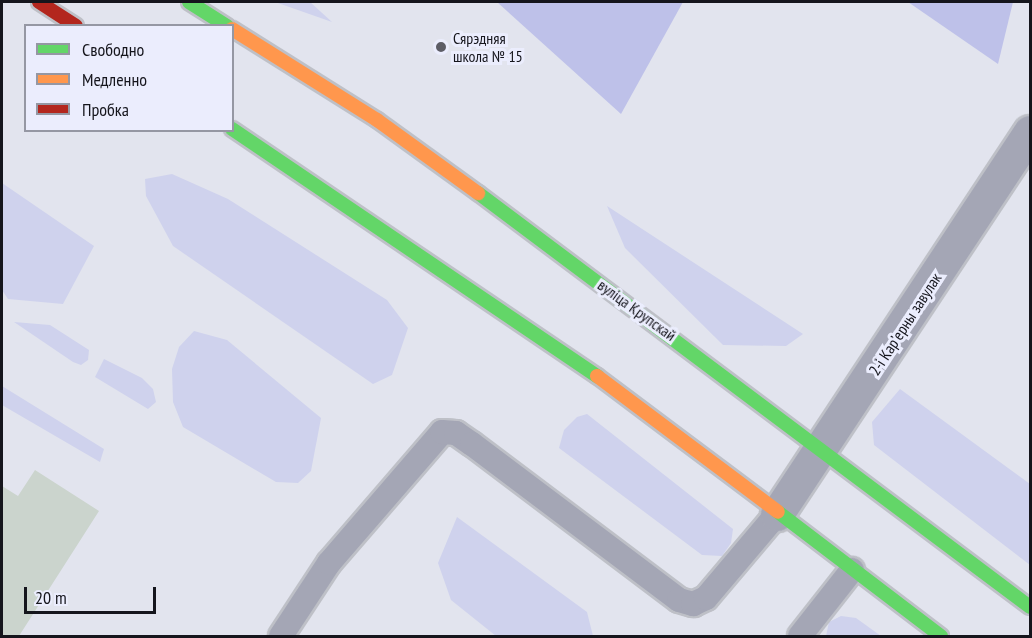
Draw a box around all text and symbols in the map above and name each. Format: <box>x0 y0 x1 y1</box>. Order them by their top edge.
legend <box>24 24 234 132</box>
place label: Сярэдняя школа № 15 <box>453 28 523 66</box>
text: Свободно <box>82 38 144 61</box>
marker: Сярэдняя школа № 15 <box>434 40 448 54</box>
text: Медленно <box>82 68 147 91</box>
text: Пробка <box>82 98 129 121</box>
street label: 2-і Карʼерны завулак <box>865 269 945 379</box>
street label: вуліца Крупскай <box>594 275 680 345</box>
scale bar <box>27 575 159 613</box>
text: 20 m <box>35 586 67 609</box>

